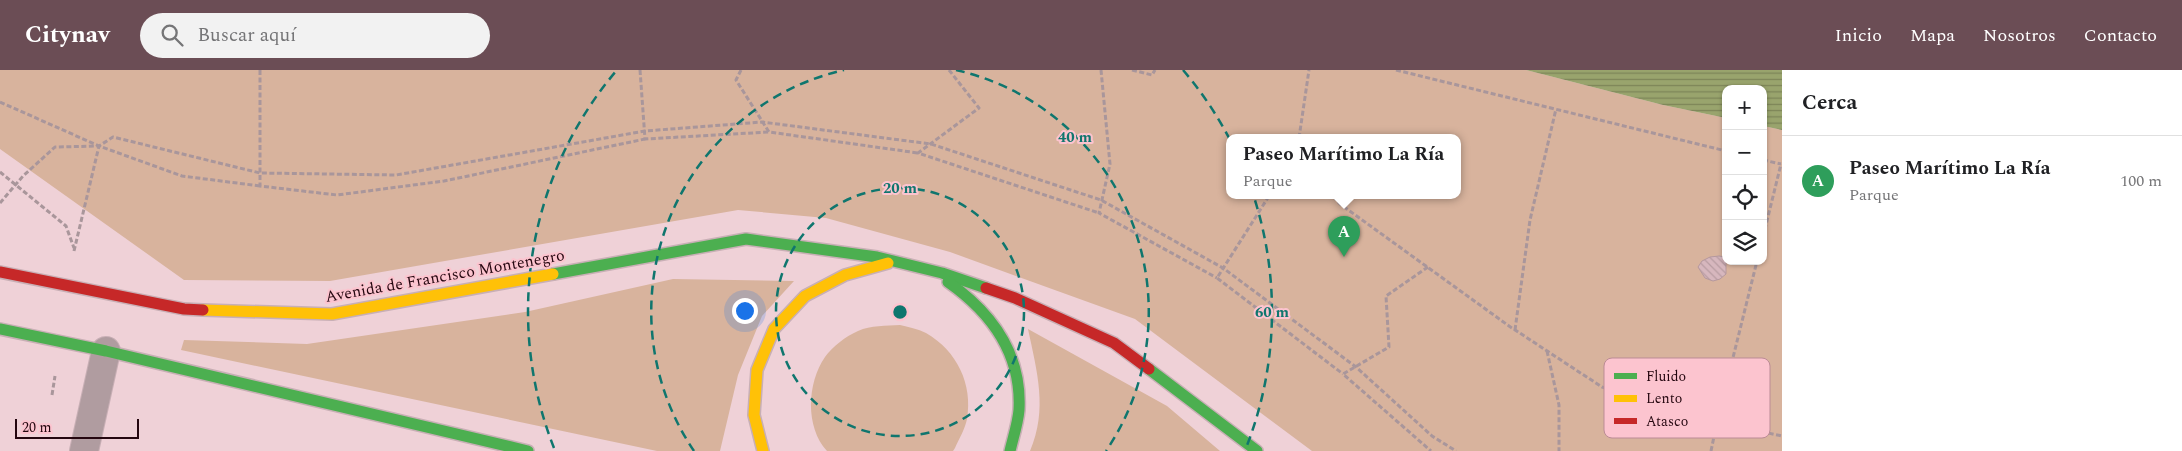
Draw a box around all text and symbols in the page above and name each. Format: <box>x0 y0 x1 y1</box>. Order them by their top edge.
search box <box>140 13 490 58</box>
text: Citynav <box>25 17 110 53</box>
icon: search <box>158 21 186 49</box>
text: Buscar aquí <box>198 21 296 50</box>
text: Inicio <box>1835 22 1882 49</box>
text: Mapa <box>1910 22 1955 49</box>
text: Nosotros <box>1983 22 2056 49</box>
text: Contacto <box>2084 22 2157 49</box>
map controls <box>1722 85 1767 265</box>
button: + <box>1722 85 1767 130</box>
text: Cerca <box>1802 87 1857 119</box>
text: 40 m <box>1058 126 1093 149</box>
button: − <box>1722 130 1767 175</box>
popup <box>1226 134 1461 199</box>
text: Paseo Marítimo La Ría <box>1243 140 1444 169</box>
text: Paseo Marítimo La Ría <box>1849 154 2050 183</box>
text: Parque <box>1243 169 1293 193</box>
text: A <box>1812 169 1824 193</box>
text: 100 m <box>2120 169 2162 193</box>
button: locate <box>1722 175 1767 220</box>
text: 20 m <box>883 177 918 200</box>
text: Parque <box>1849 183 1899 207</box>
pin: A <box>1328 216 1360 257</box>
button: layers <box>1722 220 1767 265</box>
street label: Avenida de Francisco Montenegro <box>323 243 567 309</box>
your location <box>732 298 758 324</box>
text: 60 m <box>1255 301 1290 324</box>
centre of rings <box>891 303 909 321</box>
legend <box>1604 358 1770 438</box>
text: Fluido <box>1646 366 1686 387</box>
text: Lento <box>1646 388 1682 409</box>
text: Atasco <box>1646 411 1688 432</box>
scale bar <box>15 416 139 439</box>
text: 20 m <box>22 417 52 438</box>

